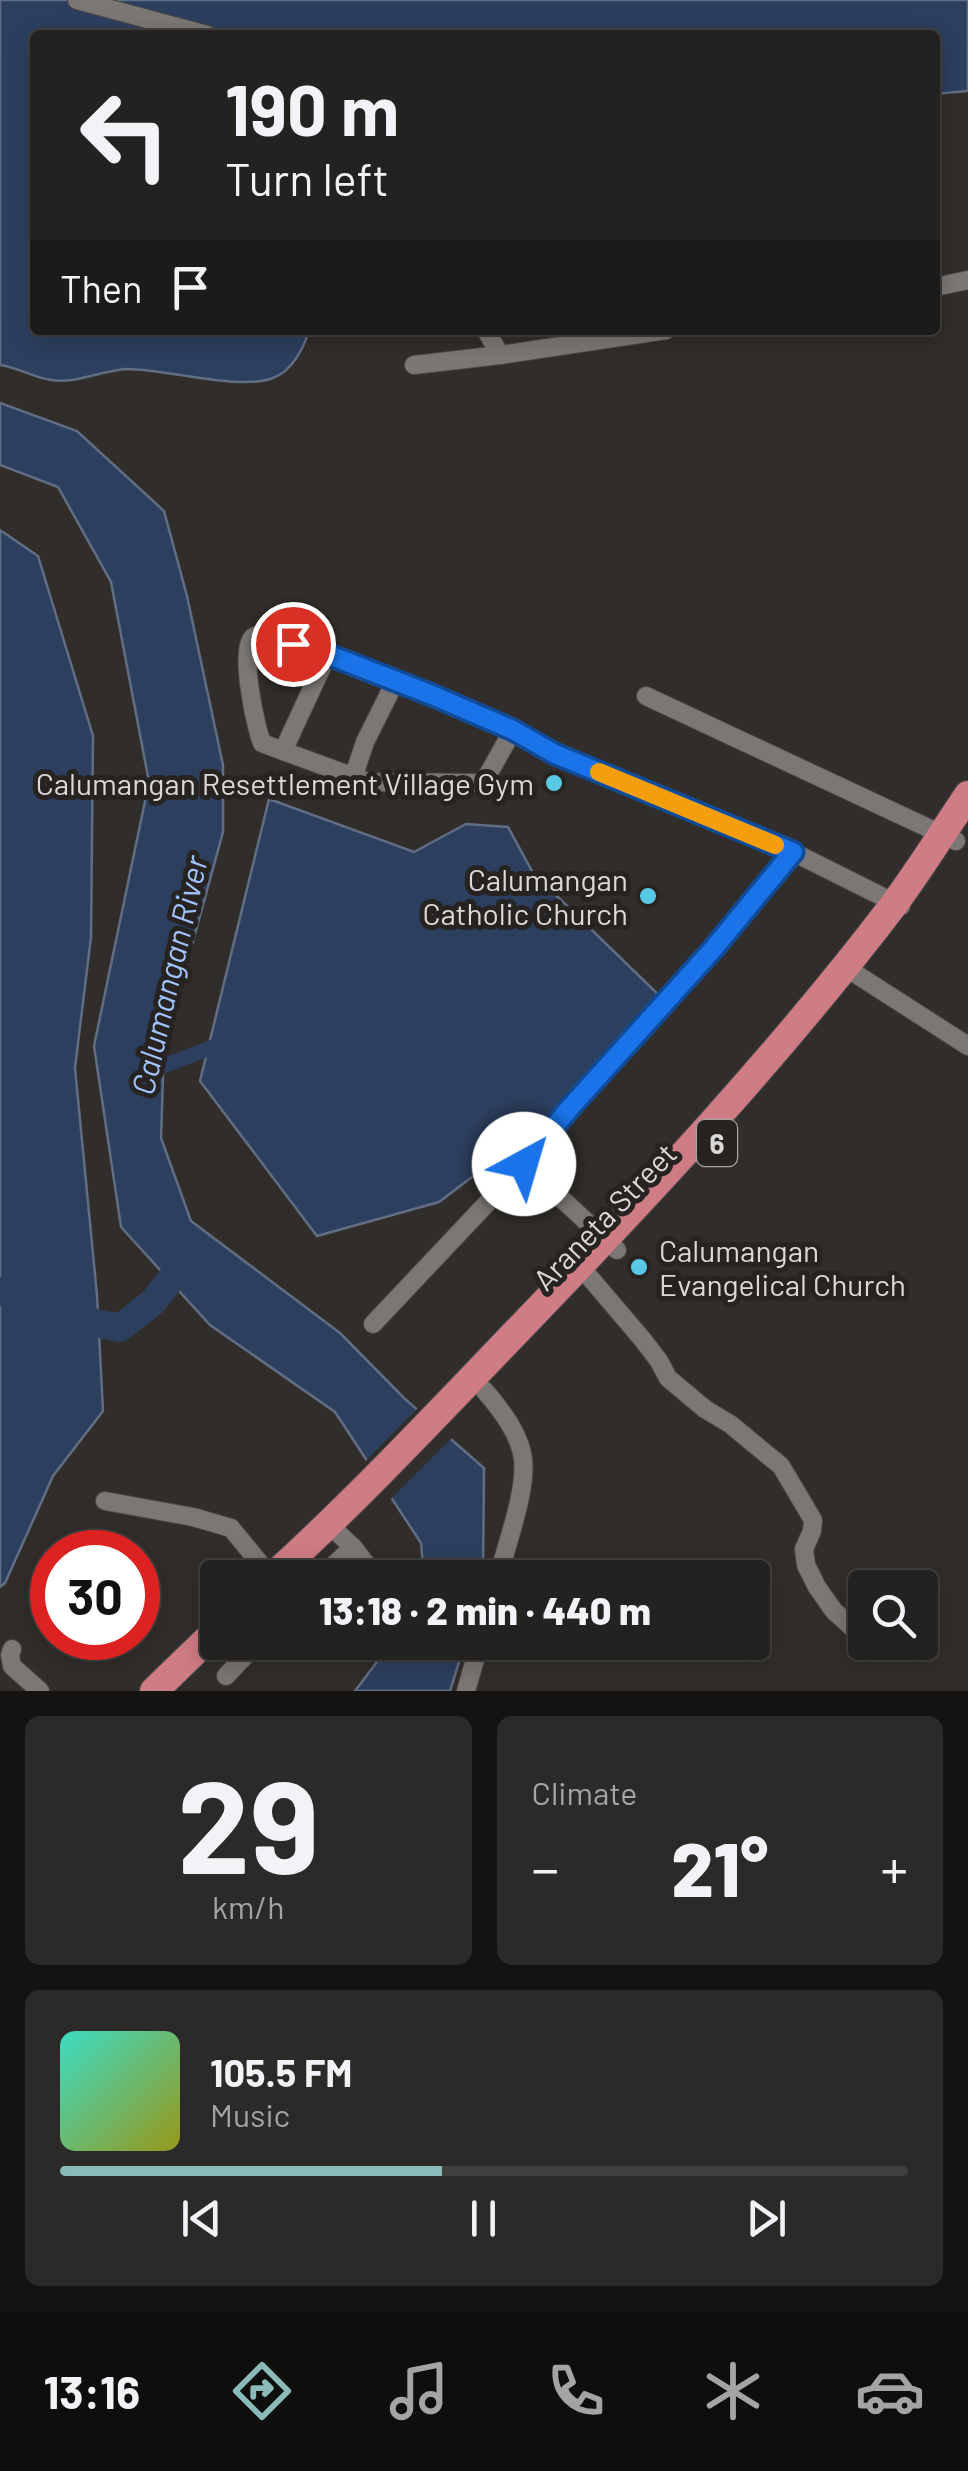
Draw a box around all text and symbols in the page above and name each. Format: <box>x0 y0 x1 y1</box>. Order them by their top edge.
text: 190 m <box>225 66 399 150</box>
icon: left <box>60 70 190 200</box>
text: Turn left <box>225 151 389 205</box>
icon: arrive <box>163 260 218 315</box>
text: Then <box>60 265 143 311</box>
pin <box>251 602 336 687</box>
icon: arrive <box>266 617 321 672</box>
place label: Calumangan Resettlement Village Gym <box>36 765 534 801</box>
marker: Calumangan Resettlement Village Gym <box>543 772 565 794</box>
water label: Calumangan River <box>122 850 214 1098</box>
place label: Calumangan Catholic Church <box>422 861 628 931</box>
marker: Calumangan Catholic Church <box>637 885 659 907</box>
position arrow <box>472 1112 576 1216</box>
road number: 6 <box>697 1120 737 1166</box>
street label: Araneta Street <box>525 1135 683 1297</box>
place label: Calumangan Evangelical Church <box>659 1232 906 1302</box>
marker: Calumangan Evangelical Church <box>628 1256 650 1278</box>
speed limit sign: 30 <box>30 1530 160 1660</box>
map controls <box>848 1570 938 1660</box>
button: search <box>848 1570 938 1660</box>
text: 13:18 · 2 min · 440 m <box>319 1587 651 1633</box>
text: 29 <box>177 1744 319 1900</box>
text: Climate <box>532 1773 637 1811</box>
text: 21° <box>671 1822 768 1912</box>
text: − <box>532 1834 559 1900</box>
text: + <box>880 1834 908 1900</box>
text: km/h <box>212 1887 284 1925</box>
text: 105.5 FM <box>210 2049 352 2095</box>
text: Music <box>210 2095 290 2133</box>
icon: previous <box>174 2191 229 2246</box>
icon: pause <box>456 2191 511 2246</box>
icon: next <box>739 2191 794 2246</box>
icon: directions <box>227 2356 297 2426</box>
icon: music <box>384 2356 454 2426</box>
icon: phone <box>541 2356 611 2426</box>
icon: climate <box>698 2356 768 2426</box>
icon: car <box>855 2356 925 2426</box>
text: 13:16 <box>43 2364 140 2418</box>

